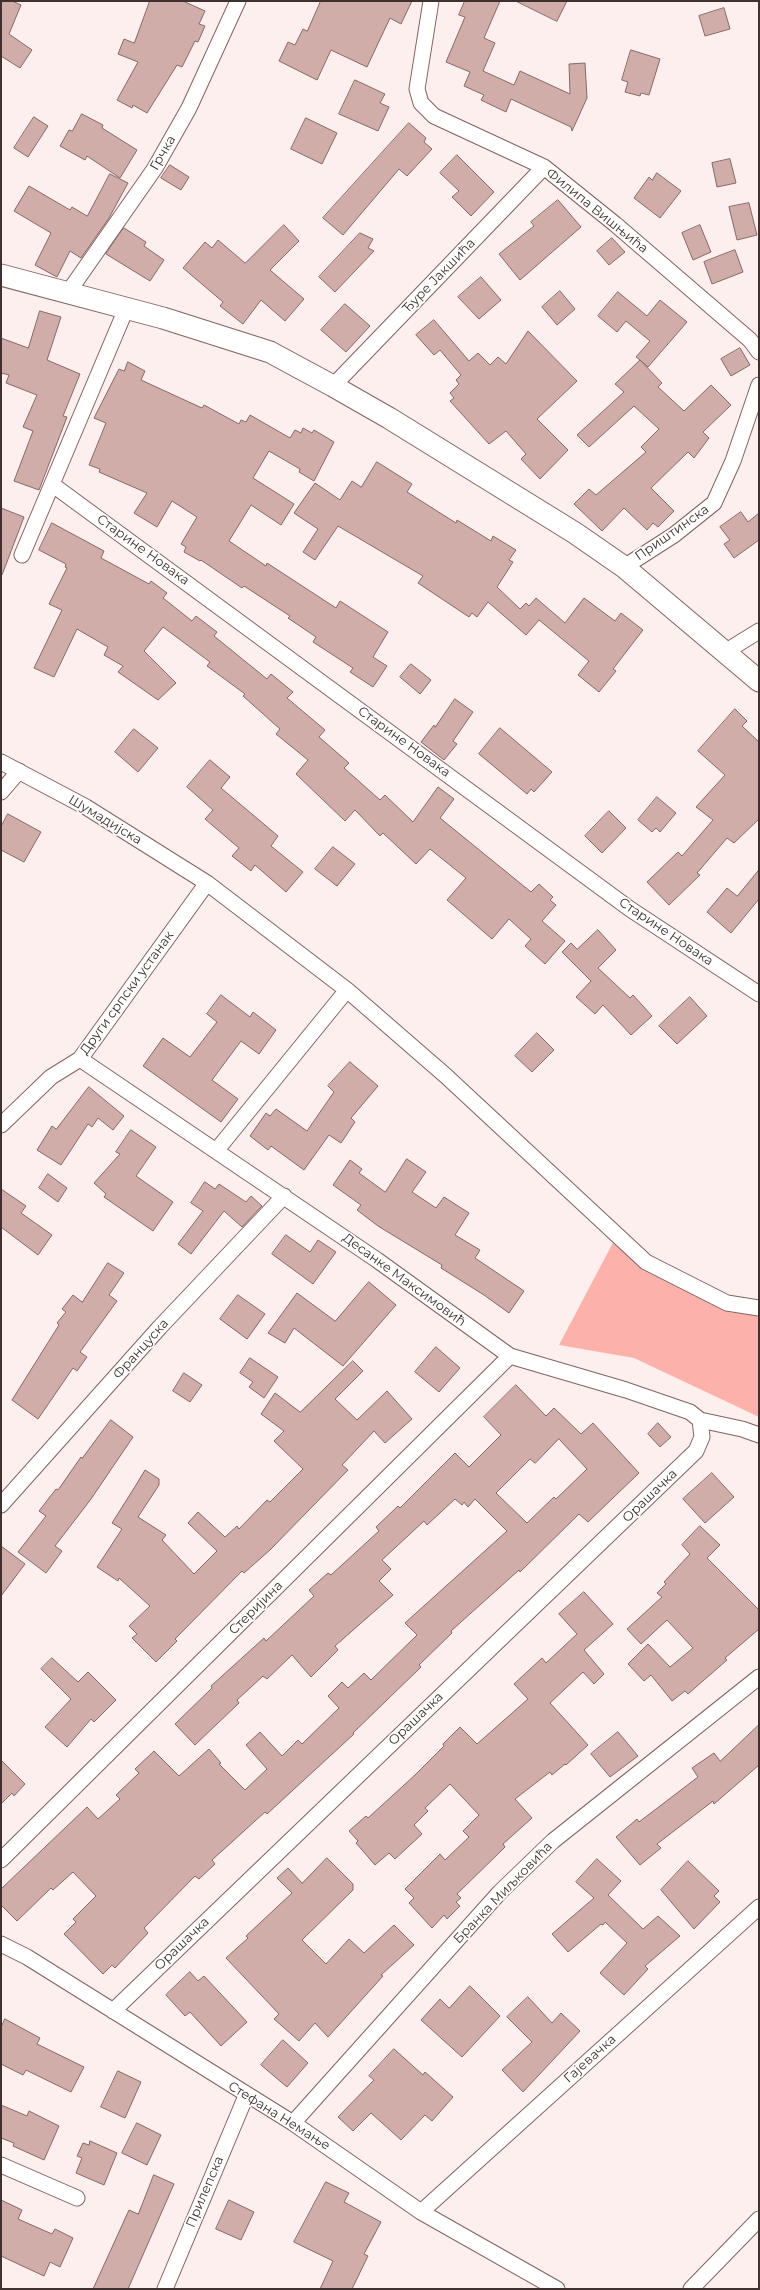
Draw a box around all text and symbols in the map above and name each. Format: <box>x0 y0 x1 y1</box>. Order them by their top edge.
street label: Грчка <box>147 133 179 173</box>
street label: Филипа Вишњића <box>543 165 651 257</box>
street label: Ђуре Јакшића <box>399 235 479 317</box>
street label: Приштинска <box>632 502 712 564</box>
street label: Старине Новака <box>94 511 192 589</box>
street label: Старине Новака <box>355 703 453 781</box>
street label: Шумадијска <box>66 792 144 848</box>
street label: Старине Новака <box>616 895 716 969</box>
street label: Други српски устанак <box>77 928 177 1058</box>
street label: Десанке Максимовић <box>339 1230 469 1330</box>
street label: Француска <box>110 1316 172 1382</box>
street label: Орашачка <box>619 1466 681 1526</box>
street label: Стеријина <box>226 1578 286 1638</box>
street label: Орашачка <box>385 1689 447 1749</box>
street label: Бранка Миљковића <box>450 1839 556 1947</box>
street label: Орашачка <box>151 1914 213 1974</box>
street label: Гајевачка <box>561 2032 619 2086</box>
street label: Стефана Немање <box>225 2078 333 2154</box>
street label: Прилепска <box>183 2154 227 2230</box>

